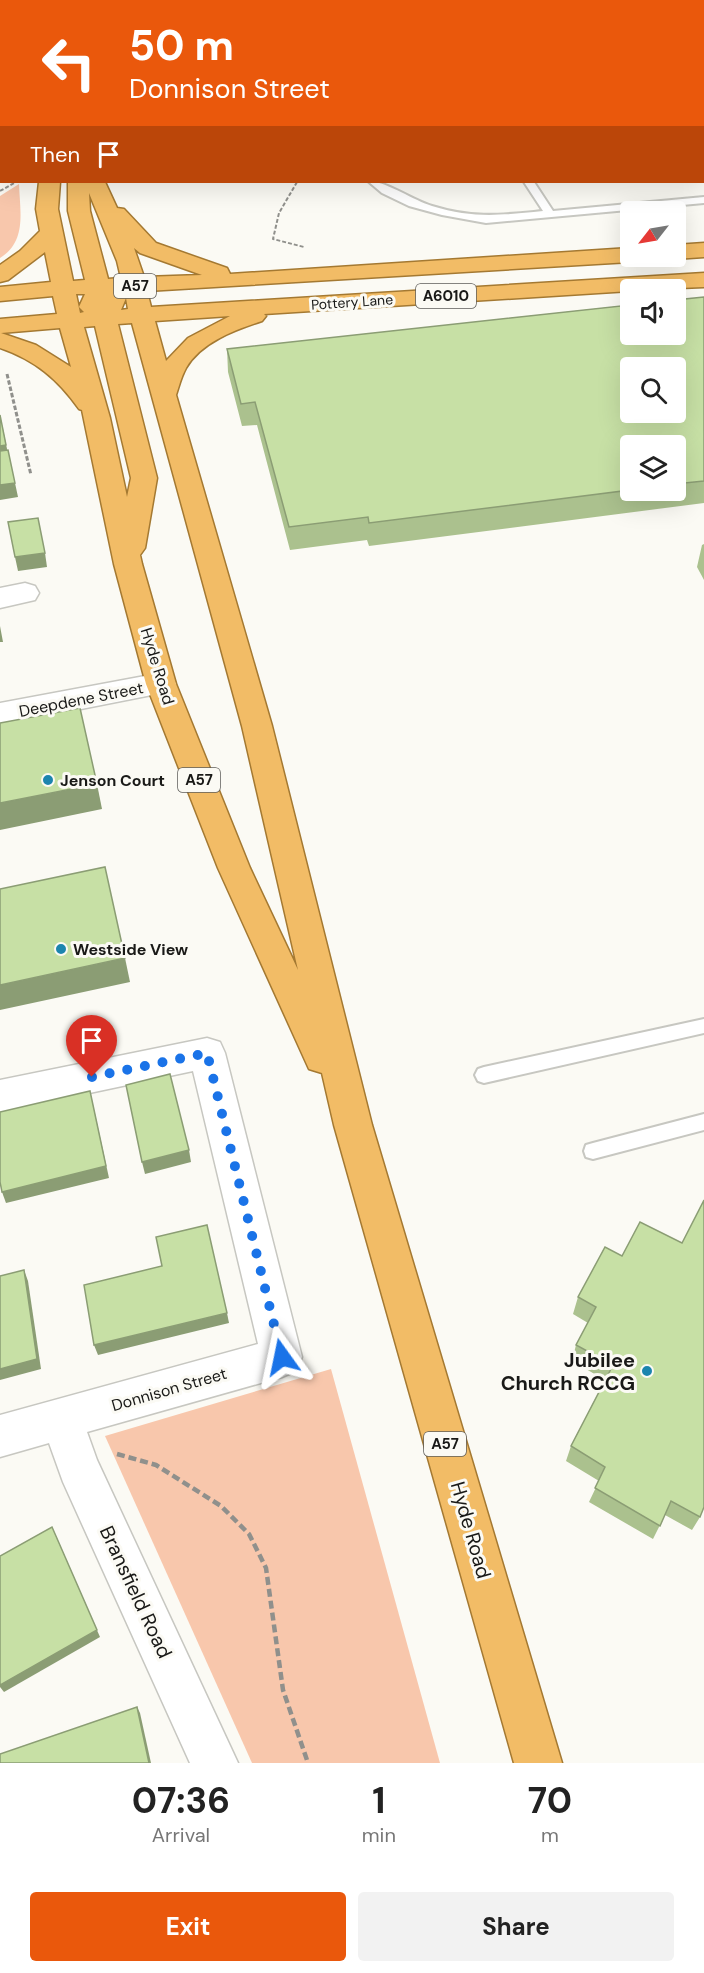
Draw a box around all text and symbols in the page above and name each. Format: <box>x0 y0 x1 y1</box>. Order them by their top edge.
text: 50 m <box>129 18 234 73</box>
icon: left <box>30 24 108 102</box>
text: Donnison Street <box>129 71 330 106</box>
icon: arrive <box>92 138 125 171</box>
text: Then <box>30 140 80 169</box>
north arrow <box>620 201 686 267</box>
map controls <box>620 201 686 501</box>
road number: A57 <box>114 274 156 298</box>
button: sound <box>620 279 686 345</box>
road number: A6010 <box>416 284 476 308</box>
street label: Pottery Lane <box>310 290 394 314</box>
button: search <box>620 357 686 423</box>
button: layers <box>620 435 686 501</box>
street label: Hyde Road <box>136 625 179 707</box>
street label: Deepdene Street <box>17 677 145 722</box>
road number: A57 <box>178 768 220 792</box>
place label: Jenson Court <box>60 770 165 791</box>
marker: Jenson Court <box>41 773 55 787</box>
place label: Westside View <box>73 939 188 960</box>
marker: Westside View <box>54 942 68 956</box>
pin <box>66 1015 117 1077</box>
icon: arrive <box>75 1024 108 1057</box>
position arrow <box>250 1325 314 1389</box>
place label: Jubilee Church RCCG <box>501 1347 635 1396</box>
street label: Donnison Street <box>109 1363 229 1416</box>
marker: Jubilee Church RCCG <box>640 1364 654 1378</box>
road number: A57 <box>424 1432 466 1456</box>
street label: Hyde Road <box>445 1479 497 1581</box>
street label: Bransfield Road <box>94 1522 178 1662</box>
text: 07:36 <box>132 1777 230 1824</box>
text: 1 <box>372 1777 385 1824</box>
text: 70 <box>528 1777 572 1824</box>
text: Arrival <box>152 1822 210 1848</box>
text: min <box>362 1822 396 1848</box>
text: m <box>541 1822 559 1848</box>
button: Exit <box>30 1892 346 1961</box>
button: Share <box>358 1892 674 1961</box>

